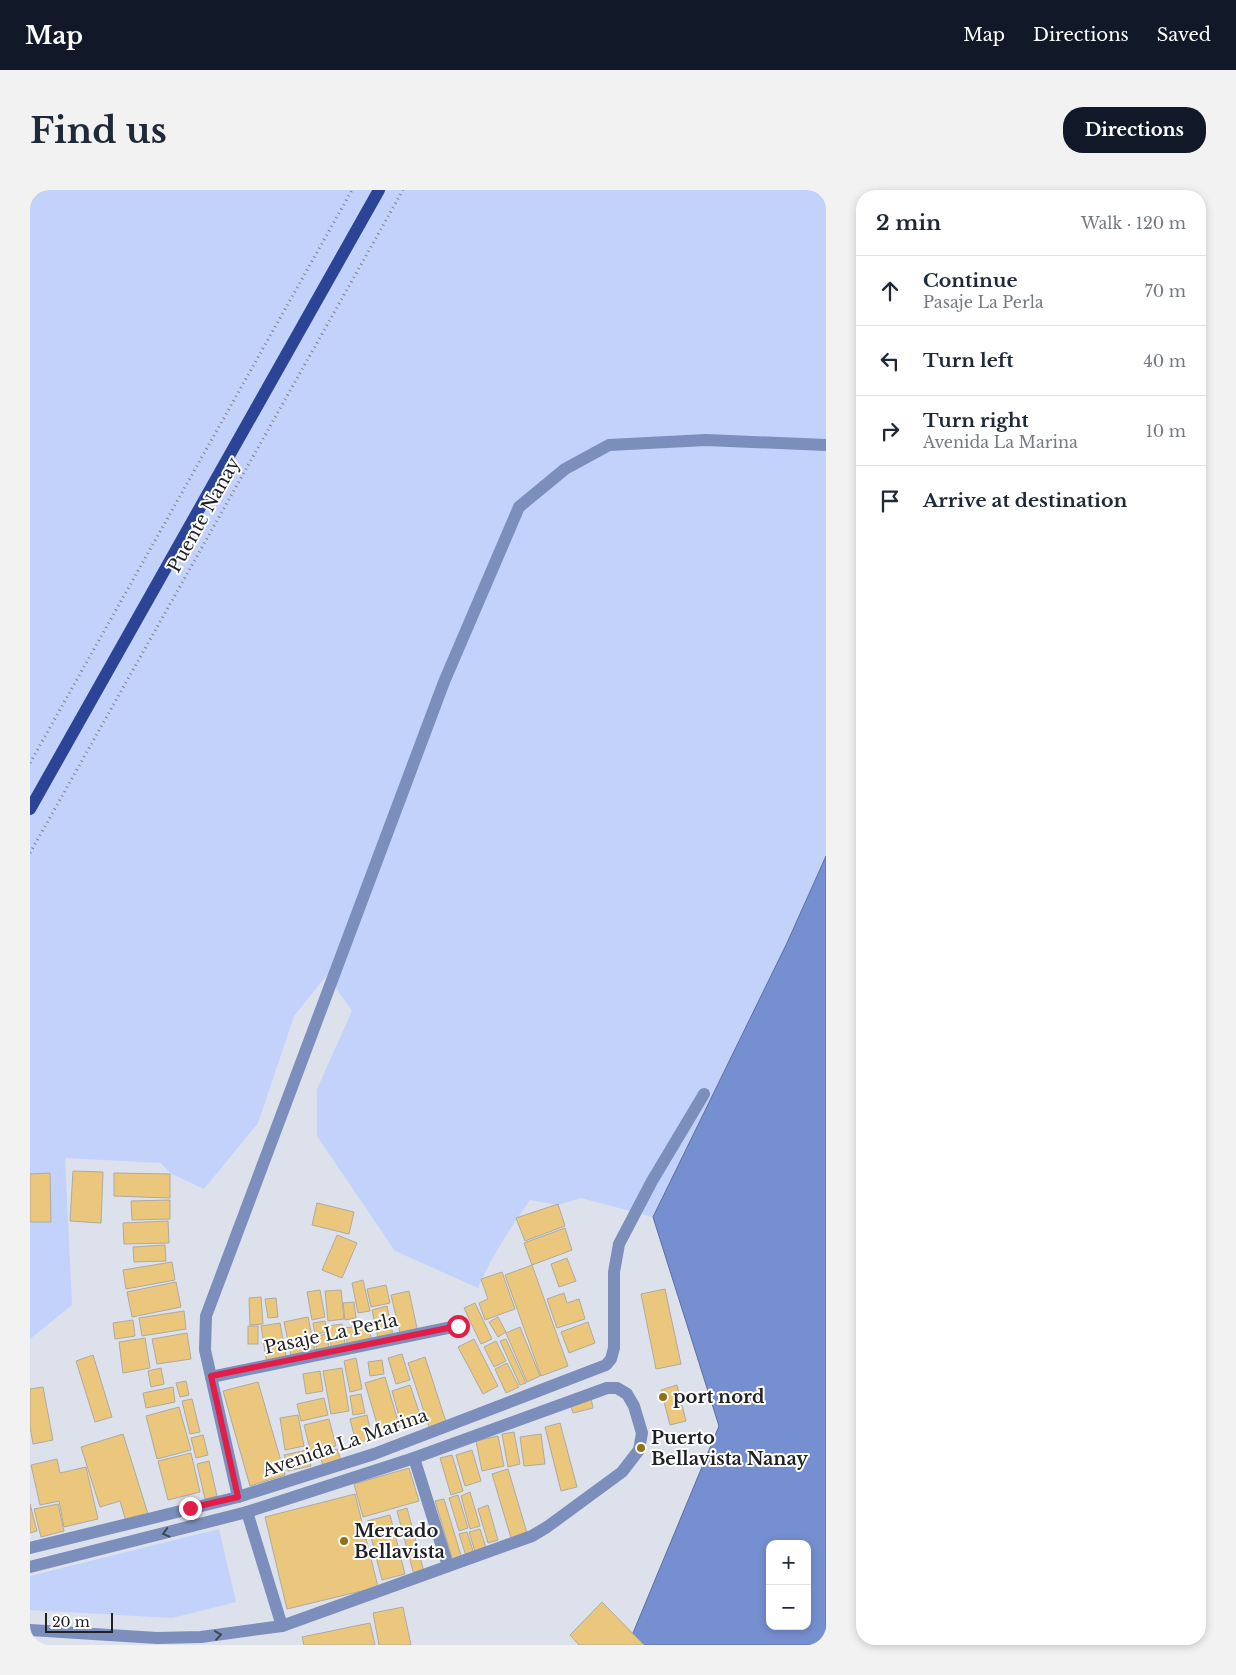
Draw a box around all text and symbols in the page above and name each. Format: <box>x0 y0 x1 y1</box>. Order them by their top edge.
text: Map <box>25 21 83 50</box>
text: Map <box>963 24 1005 46</box>
text: Directions <box>1033 24 1129 46</box>
text: Saved <box>1157 24 1211 46</box>
button: Directions <box>1063 107 1206 153</box>
text: Find us <box>30 109 167 152</box>
text: 2 min <box>876 210 941 236</box>
text: Walk · 120 m <box>1081 213 1186 233</box>
text: Continue <box>923 269 1018 292</box>
icon: ahead <box>876 277 904 305</box>
text: 70 m <box>1145 281 1186 301</box>
text: Pasaje La Perla <box>923 292 1044 312</box>
icon: left <box>876 347 904 375</box>
text: Turn left <box>923 349 1014 372</box>
text: 40 m <box>1143 351 1186 371</box>
text: Turn right <box>923 409 1029 432</box>
icon: right <box>876 417 904 445</box>
text: 10 m <box>1146 421 1186 441</box>
text: Avenida La Marina <box>923 432 1078 452</box>
street label: Puente Nanay <box>163 453 245 577</box>
icon: arrive <box>876 487 904 515</box>
text: Arrive at destination <box>923 489 1127 512</box>
street label: Pasaje La Perla <box>262 1309 400 1359</box>
route start <box>447 1315 470 1338</box>
place label: port nord <box>673 1386 765 1408</box>
marker: port nord <box>657 1391 669 1403</box>
street label: Avenida La Marina <box>258 1404 431 1482</box>
place label: Puerto Bellavista Nanay <box>651 1427 808 1470</box>
marker: Puerto Bellavista Nanay <box>635 1442 647 1454</box>
route end <box>179 1497 202 1520</box>
place label: Mercado Bellavista <box>354 1520 446 1563</box>
one-way arrow <box>162 1527 171 1538</box>
marker: Mercado Bellavista <box>338 1535 350 1547</box>
map controls <box>766 1540 811 1630</box>
button: + <box>766 1540 811 1585</box>
button: − <box>766 1585 811 1630</box>
scale bar <box>45 1610 112 1633</box>
text: 20 m <box>52 1613 90 1631</box>
one-way arrow <box>214 1630 223 1640</box>

